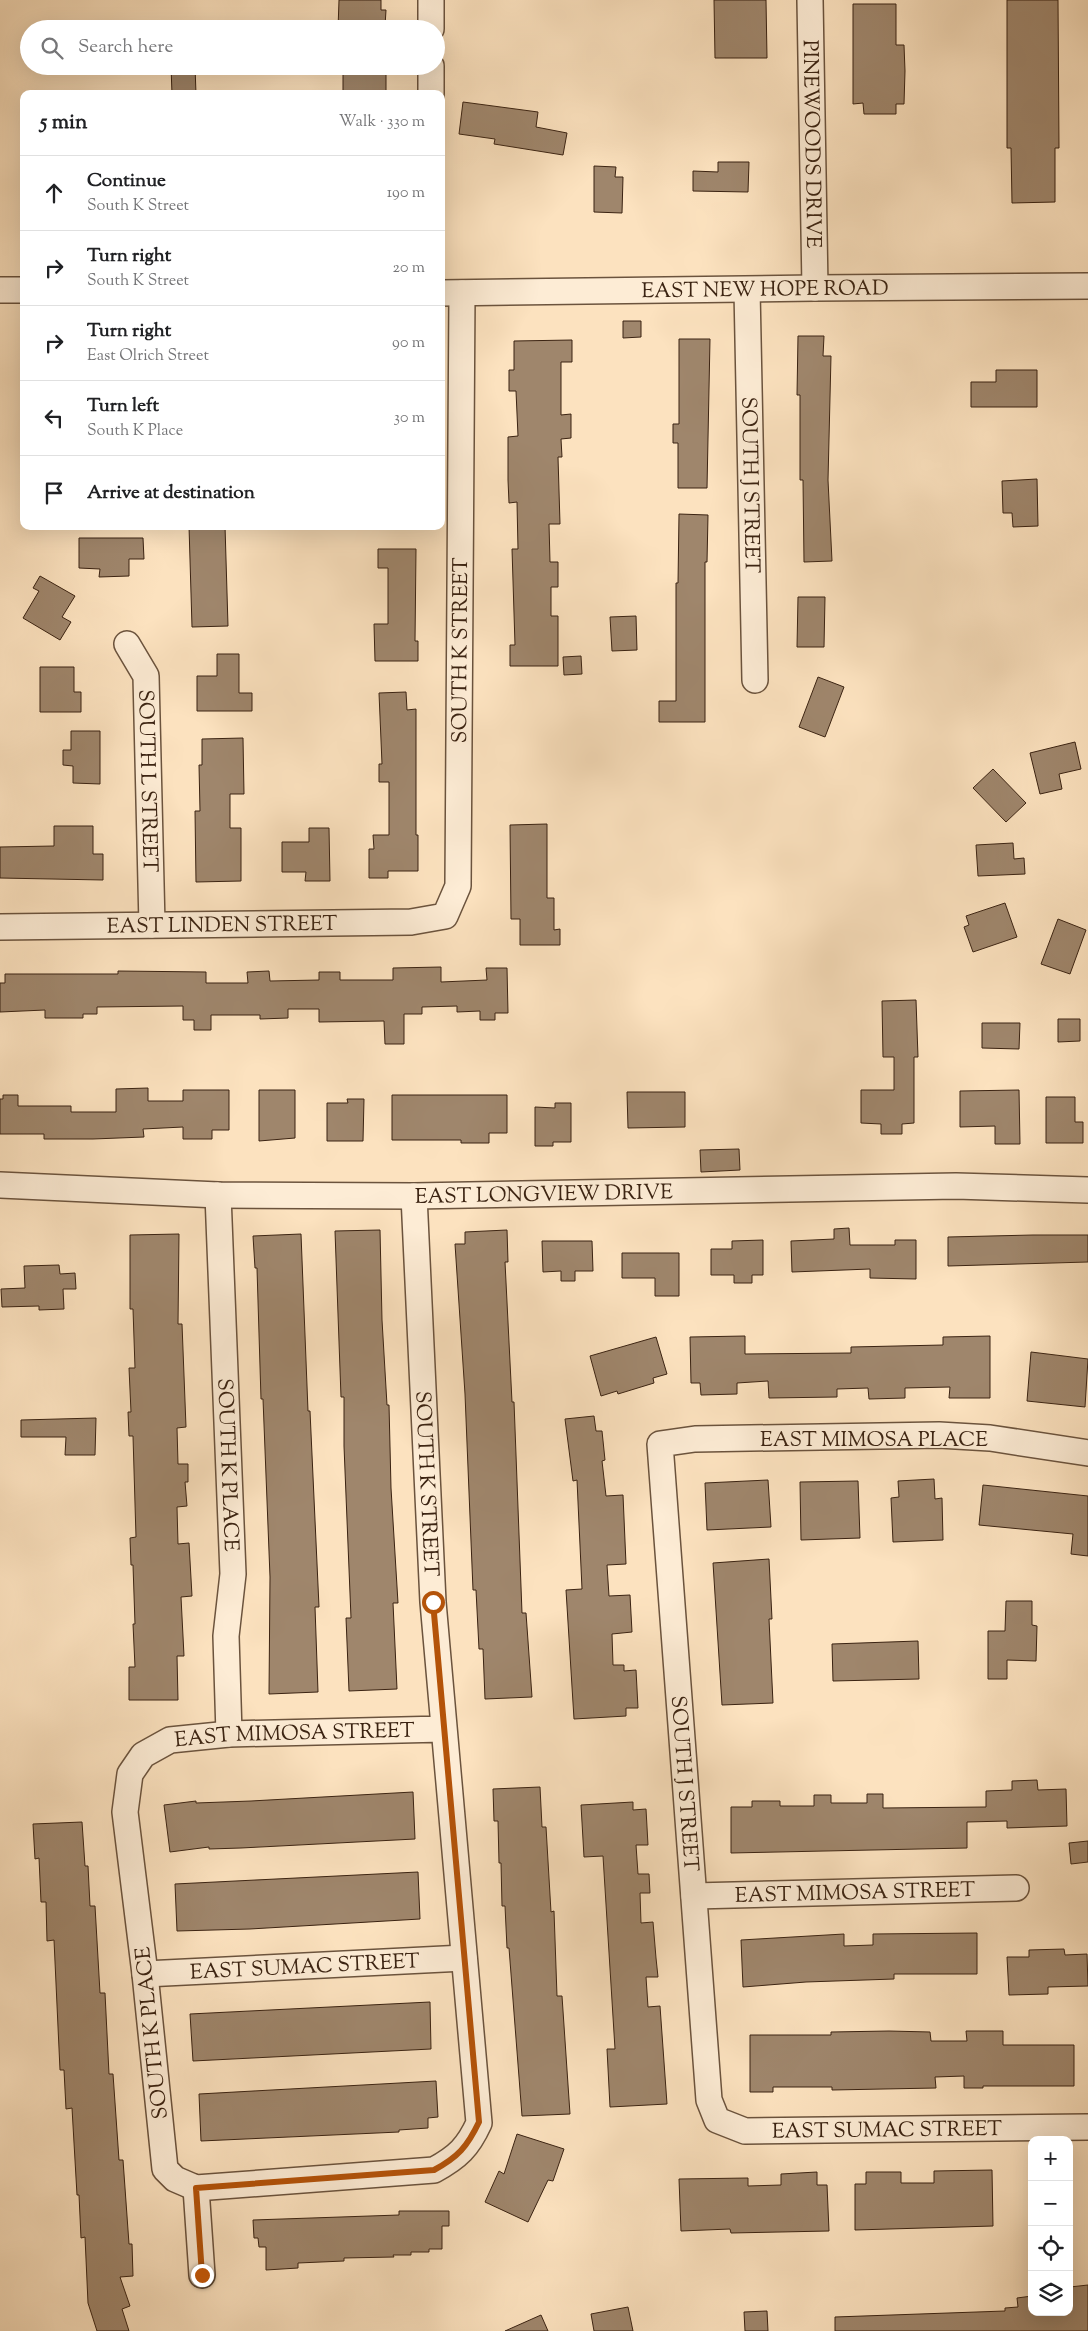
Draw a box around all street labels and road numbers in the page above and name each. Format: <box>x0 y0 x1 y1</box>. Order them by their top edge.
street label: PINEWOODS DRIVE <box>794 39 827 249</box>
street label: EAST NEW HOPE ROAD <box>641 274 889 307</box>
street label: SOUTH J STREET <box>732 396 766 574</box>
street label: SOUTH K STREET <box>446 557 477 743</box>
street label: SOUTH L STREET <box>129 689 164 873</box>
street label: EAST LINDEN STREET <box>107 910 338 943</box>
street label: EAST LONGVIEW DRIVE <box>415 1178 673 1213</box>
street label: SOUTH K PLACE <box>208 1378 245 1552</box>
street label: SOUTH K STREET <box>406 1390 445 1577</box>
street label: EAST MIMOSA PLACE <box>760 1426 988 1456</box>
street label: SOUTH J STREET <box>662 1694 705 1873</box>
street label: EAST MIMOSA STREET <box>173 1717 415 1756</box>
street label: EAST MIMOSA STREET <box>735 1876 976 1912</box>
street label: SOUTH K PLACE <box>129 1945 177 2121</box>
street label: EAST SUMAC STREET <box>189 1947 421 1989</box>
street label: EAST SUMAC STREET <box>772 2115 1002 2148</box>

